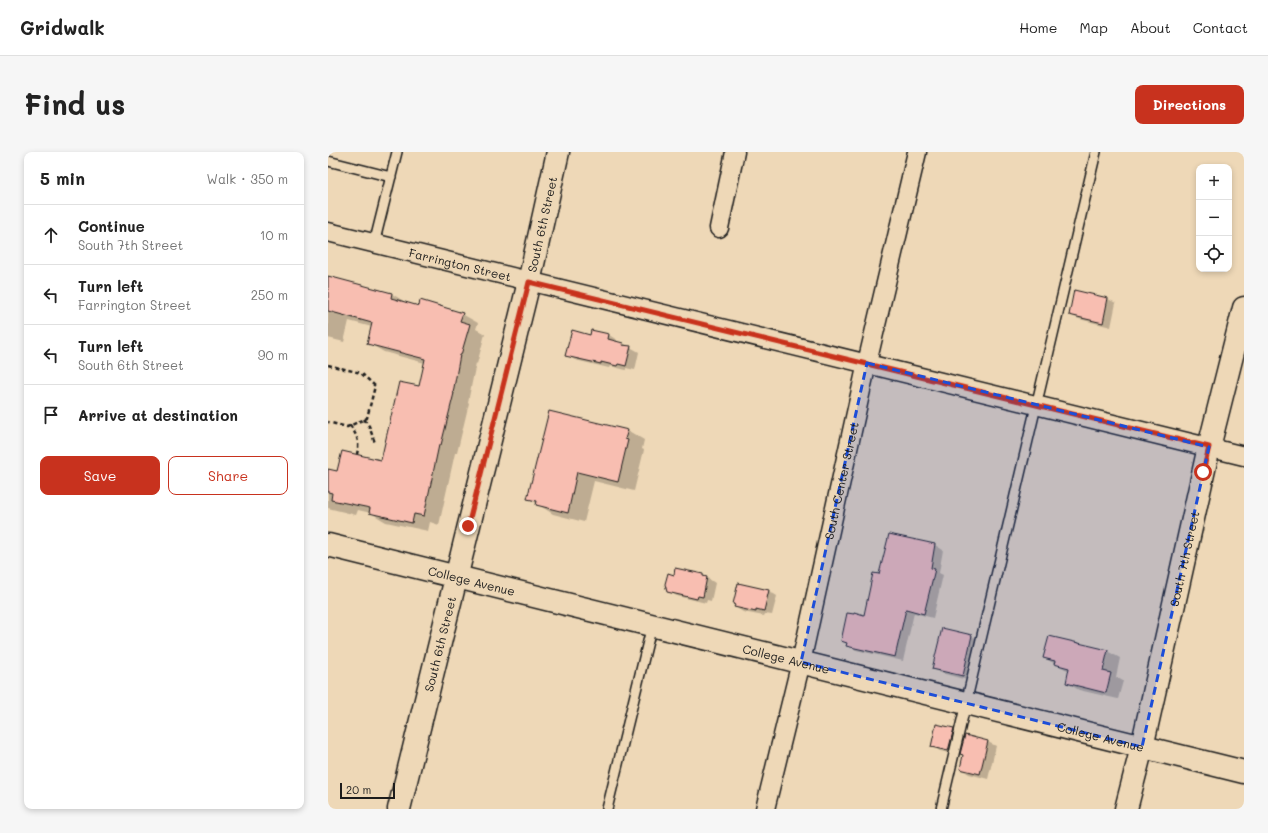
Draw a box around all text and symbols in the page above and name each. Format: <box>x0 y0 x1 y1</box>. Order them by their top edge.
text: Gridwalk <box>20 15 105 40</box>
text: Home <box>1019 18 1057 37</box>
text: Map <box>1079 18 1108 37</box>
text: About <box>1130 18 1171 37</box>
text: Contact <box>1193 18 1248 37</box>
button: Directions <box>1135 85 1244 124</box>
text: Find us <box>24 86 125 122</box>
map controls <box>1196 164 1232 272</box>
button: + <box>1196 164 1232 200</box>
text: 5 min <box>40 167 85 189</box>
text: Walk · 350 m <box>207 170 288 187</box>
street label: South 6th Street <box>523 175 560 274</box>
button: − <box>1196 200 1232 236</box>
text: Continue <box>78 216 145 236</box>
icon: ahead <box>40 224 62 246</box>
text: 10 m <box>260 226 288 243</box>
text: South 7th Street <box>78 236 183 253</box>
button: locate <box>1196 236 1232 272</box>
street label: Farrington Street <box>407 244 513 285</box>
text: Turn left <box>78 276 143 296</box>
icon: left <box>40 284 62 306</box>
text: 250 m <box>251 286 288 303</box>
text: Farrington Street <box>78 296 191 313</box>
text: Turn left <box>78 336 143 356</box>
icon: left <box>40 344 62 366</box>
text: 90 m <box>258 346 288 363</box>
text: South 6th Street <box>78 356 184 373</box>
icon: arrive <box>40 404 62 426</box>
text: Arrive at destination <box>78 405 238 425</box>
street label: South Center Street <box>820 420 862 541</box>
button: Save <box>40 456 160 495</box>
button: Share <box>168 456 288 495</box>
route start <box>1194 463 1212 481</box>
street label: South 7th Street <box>1166 509 1202 608</box>
route end <box>459 517 477 535</box>
street label: College Avenue <box>427 562 517 599</box>
street label: South 6th Street <box>420 595 459 693</box>
street label: College Avenue <box>741 640 831 677</box>
street label: College Avenue <box>1056 718 1146 755</box>
scale bar <box>340 781 395 800</box>
text: 20 m <box>346 782 371 797</box>

